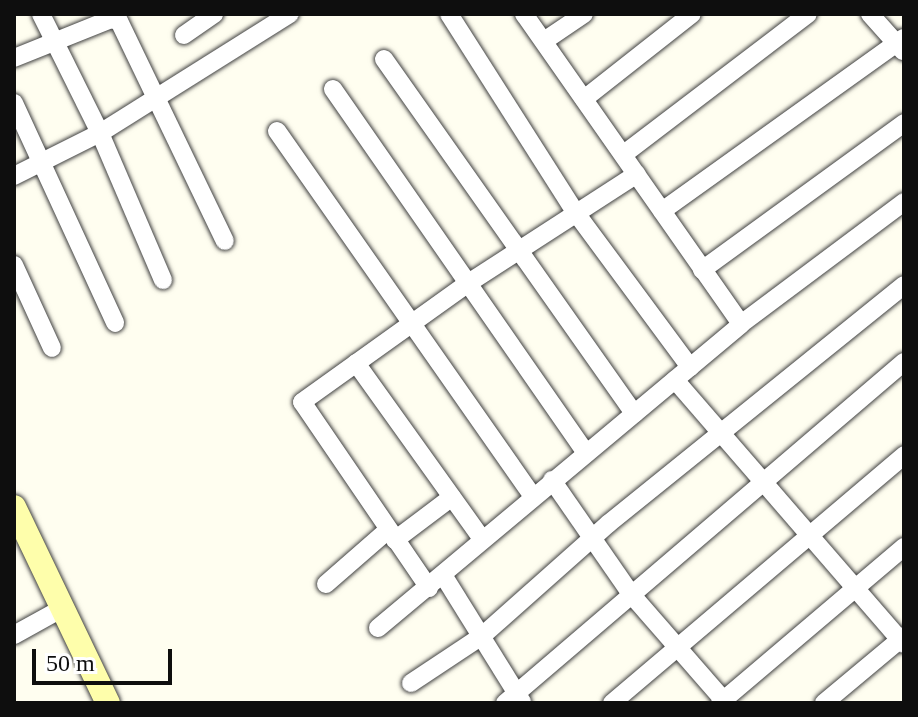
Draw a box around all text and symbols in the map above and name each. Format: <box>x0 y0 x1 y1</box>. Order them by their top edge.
scale bar <box>36 633 176 683</box>
text: 50 m <box>46 650 95 676</box>

